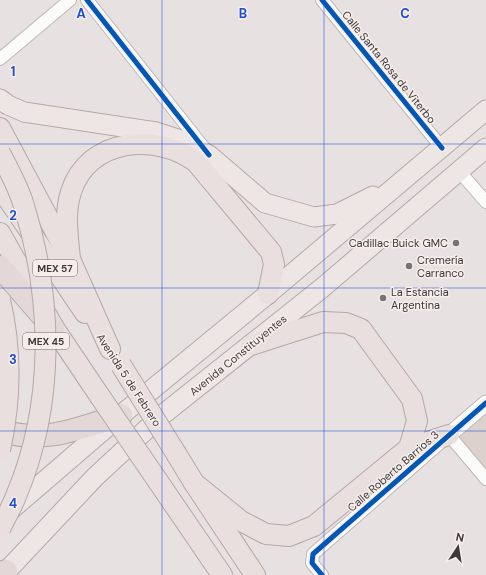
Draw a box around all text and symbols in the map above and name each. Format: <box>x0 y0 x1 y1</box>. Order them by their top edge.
text: A <box>76 5 86 22</box>
text: B <box>239 5 247 22</box>
street label: Calle Santa Rosa de Viterbo <box>340 8 438 126</box>
text: 1 <box>11 63 15 80</box>
text: 2 <box>9 207 17 224</box>
place label: Cadillac Buick GMC <box>349 236 448 250</box>
marker: Cadillac Buick GMC <box>451 238 461 248</box>
place label: Cremería Carranco <box>417 253 464 280</box>
road number: MEX 57 <box>33 260 77 276</box>
marker: Cremería Carranco <box>404 261 414 271</box>
place label: La Estancia Argentina <box>391 285 449 312</box>
marker: La Estancia Argentina <box>378 293 388 303</box>
street label: Avenida Constituyentes <box>187 312 289 398</box>
street label: Avenida 5 de Febrero <box>94 331 164 429</box>
road number: MEX 45 <box>23 333 69 349</box>
text: 3 <box>9 351 17 368</box>
street label: Calle Roberto Barrios 3 <box>344 428 442 514</box>
text: 4 <box>9 495 17 512</box>
north arrow <box>438 527 478 567</box>
text: N <box>455 530 465 545</box>

